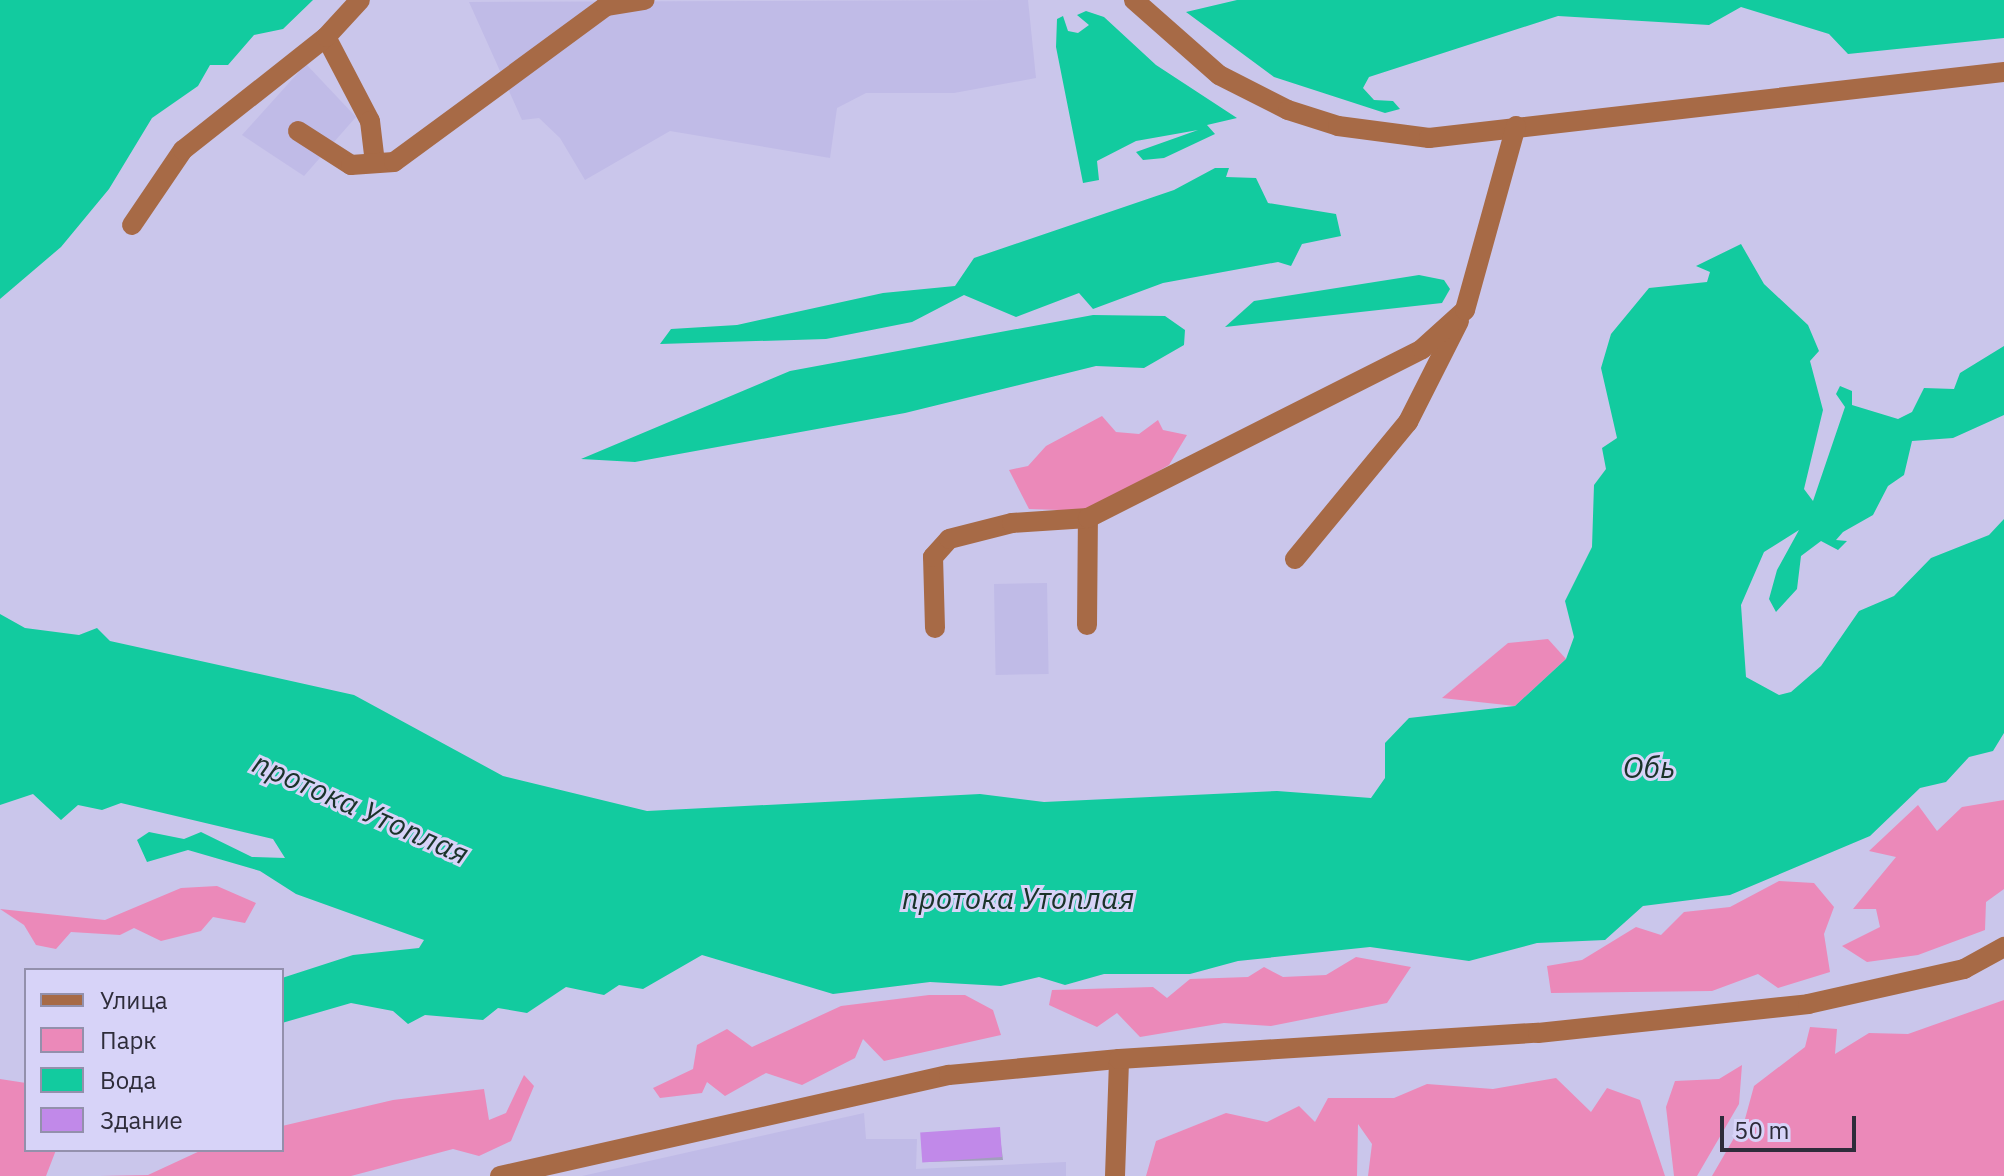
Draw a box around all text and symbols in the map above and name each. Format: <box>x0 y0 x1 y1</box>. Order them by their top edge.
water label: протока Утоплая <box>247 744 475 872</box>
water label: Обь <box>1623 749 1675 785</box>
water label: протока Утоплая <box>902 880 1134 916</box>
legend <box>24 968 284 1152</box>
text: Улица <box>100 984 168 1016</box>
text: Парк <box>100 1024 157 1056</box>
text: Вода <box>100 1064 156 1096</box>
scale bar <box>1724 1100 1860 1150</box>
text: Здание <box>100 1104 183 1136</box>
text: 50 m <box>1734 1114 1789 1146</box>

